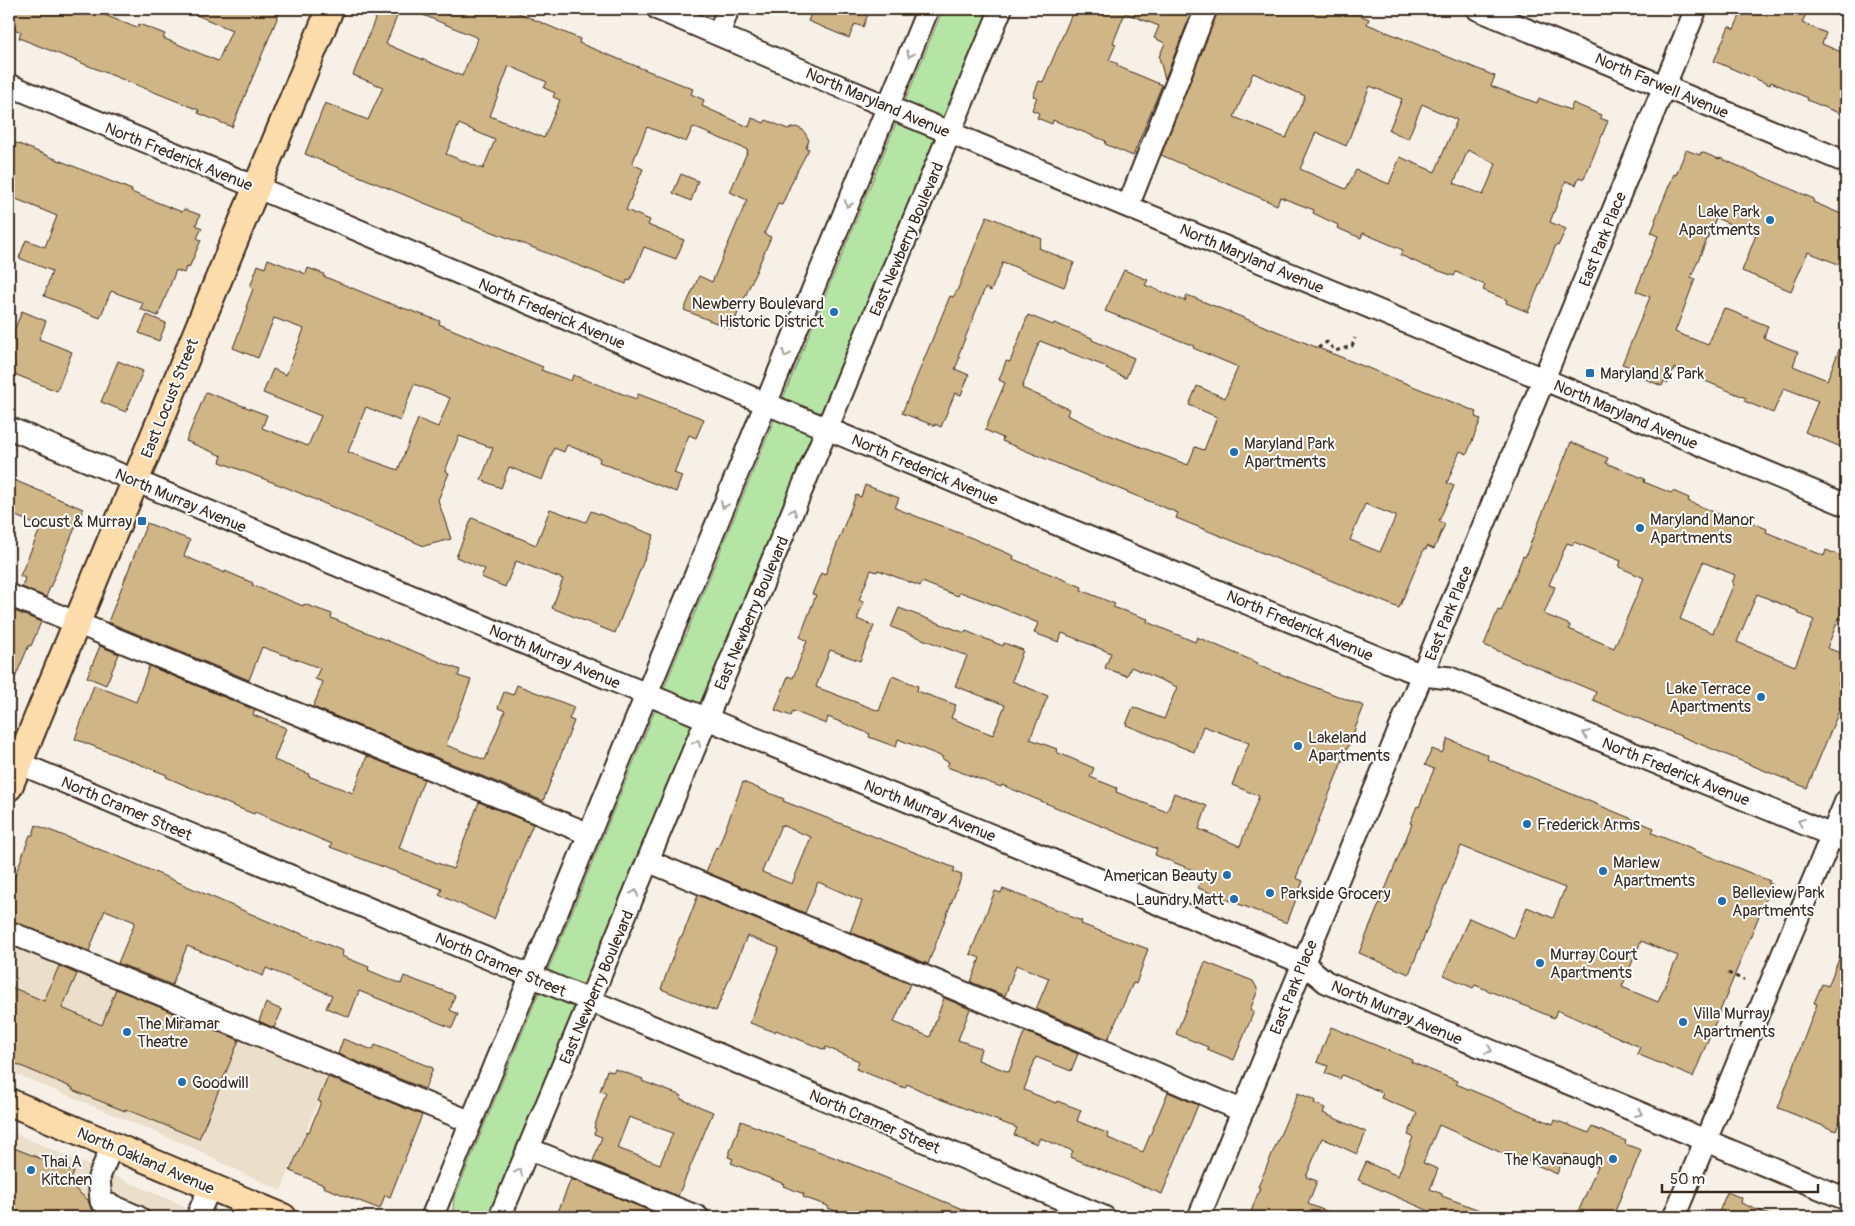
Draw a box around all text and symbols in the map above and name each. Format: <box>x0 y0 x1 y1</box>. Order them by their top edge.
one-way arrow <box>905 49 916 58</box>
street label: North Farwell Avenue <box>1592 49 1732 123</box>
street label: North Maryland Avenue <box>803 64 953 142</box>
street label: North Frederick Avenue <box>102 118 255 196</box>
street label: East Newberry Boulevard <box>865 160 948 319</box>
street label: East Park Place <box>1575 189 1631 290</box>
one-way arrow <box>843 199 854 208</box>
place label: Lake Park Apartments <box>1678 202 1760 240</box>
marker: Lake Park Apartments <box>1764 214 1776 226</box>
street label: North Maryland Avenue <box>1177 220 1327 298</box>
street label: North Frederick Avenue <box>475 274 628 354</box>
place label: Newberry Boulevard Historic District <box>692 294 825 332</box>
marker: Newberry Boulevard Historic District <box>828 306 840 318</box>
street label: East Locust Street <box>137 335 203 461</box>
one-way arrow <box>782 350 792 358</box>
place label: Maryland & Park <box>1600 364 1704 384</box>
marker: Maryland & Park <box>1584 367 1596 379</box>
street label: North Maryland Avenue <box>1551 376 1701 454</box>
street label: North Frederick Avenue <box>848 430 1001 510</box>
place label: Maryland Park Apartments <box>1244 434 1335 472</box>
marker: Maryland Park Apartments <box>1228 446 1240 458</box>
street label: North Murray Avenue <box>112 464 249 538</box>
one-way arrow <box>720 500 731 509</box>
one-way arrow <box>786 508 797 517</box>
place label: Maryland Manor Apartments <box>1650 510 1755 548</box>
place label: Locust & Murray <box>22 512 132 532</box>
marker: Locust & Murray <box>136 515 148 527</box>
marker: Maryland Manor Apartments <box>1634 522 1646 534</box>
street label: East Newberry Boulevard <box>710 534 793 693</box>
street label: East Park Place <box>1421 563 1477 664</box>
street label: North Frederick Avenue <box>1223 586 1376 666</box>
street label: North Murray Avenue <box>486 620 623 694</box>
place label: Lake Terrace Apartments <box>1666 679 1751 717</box>
marker: Lake Terrace Apartments <box>1755 691 1767 703</box>
place label: Lakeland Apartments <box>1308 728 1390 766</box>
one-way arrow <box>1582 730 1591 741</box>
street label: North Frederick Avenue <box>1599 733 1752 811</box>
one-way arrow <box>691 739 702 748</box>
marker: Lakeland Apartments <box>1292 740 1304 752</box>
street label: North Cramer Street <box>58 772 196 846</box>
street label: North Murray Avenue <box>861 775 999 847</box>
place label: Frederick Arms <box>1537 815 1640 835</box>
marker: Frederick Arms <box>1521 818 1533 830</box>
one-way arrow <box>1797 818 1806 829</box>
place label: Marlew Apartments <box>1613 853 1695 891</box>
marker: Marlew Apartments <box>1597 865 1609 877</box>
place label: American Beauty <box>1103 866 1217 886</box>
marker: American Beauty <box>1221 869 1233 881</box>
place label: Belleview Park Apartments <box>1732 883 1825 921</box>
place label: Parkside Grocery <box>1280 884 1391 904</box>
marker: Parkside Grocery <box>1264 887 1276 899</box>
one-way arrow <box>629 889 639 898</box>
place label: Laundry Matt <box>1136 890 1225 910</box>
marker: Laundry Matt <box>1228 893 1240 905</box>
marker: Belleview Park Apartments <box>1716 895 1728 907</box>
street label: East Newberry Boulevard <box>555 908 638 1067</box>
street label: North Cramer Street <box>432 928 570 1002</box>
street label: East Park Place <box>1266 937 1322 1038</box>
place label: Murray Court Apartments <box>1550 945 1638 983</box>
marker: Murray Court Apartments <box>1534 957 1546 969</box>
street label: North Murray Avenue <box>1328 976 1465 1050</box>
place label: Villa Murray Apartments <box>1693 1004 1775 1042</box>
place label: The Miramar Theatre <box>137 1014 220 1052</box>
marker: Villa Murray Apartments <box>1677 1016 1689 1028</box>
marker: The Miramar Theatre <box>121 1026 133 1038</box>
one-way arrow <box>1484 1044 1493 1055</box>
place label: Goodwill <box>192 1073 249 1093</box>
marker: Goodwill <box>176 1076 188 1088</box>
street label: North Cramer Street <box>806 1085 944 1159</box>
one-way arrow <box>1634 1106 1643 1117</box>
street label: North Oakland Avenue <box>74 1123 217 1199</box>
place label: The Kavanaugh <box>1504 1150 1603 1170</box>
place label: Thai A Kitchen <box>41 1152 92 1190</box>
marker: The Kavanaugh <box>1607 1153 1619 1165</box>
scale bar <box>1662 1161 1819 1193</box>
marker: Thai A Kitchen <box>25 1164 37 1176</box>
one-way arrow <box>513 1168 523 1177</box>
text: 50 m <box>1670 1170 1705 1189</box>

